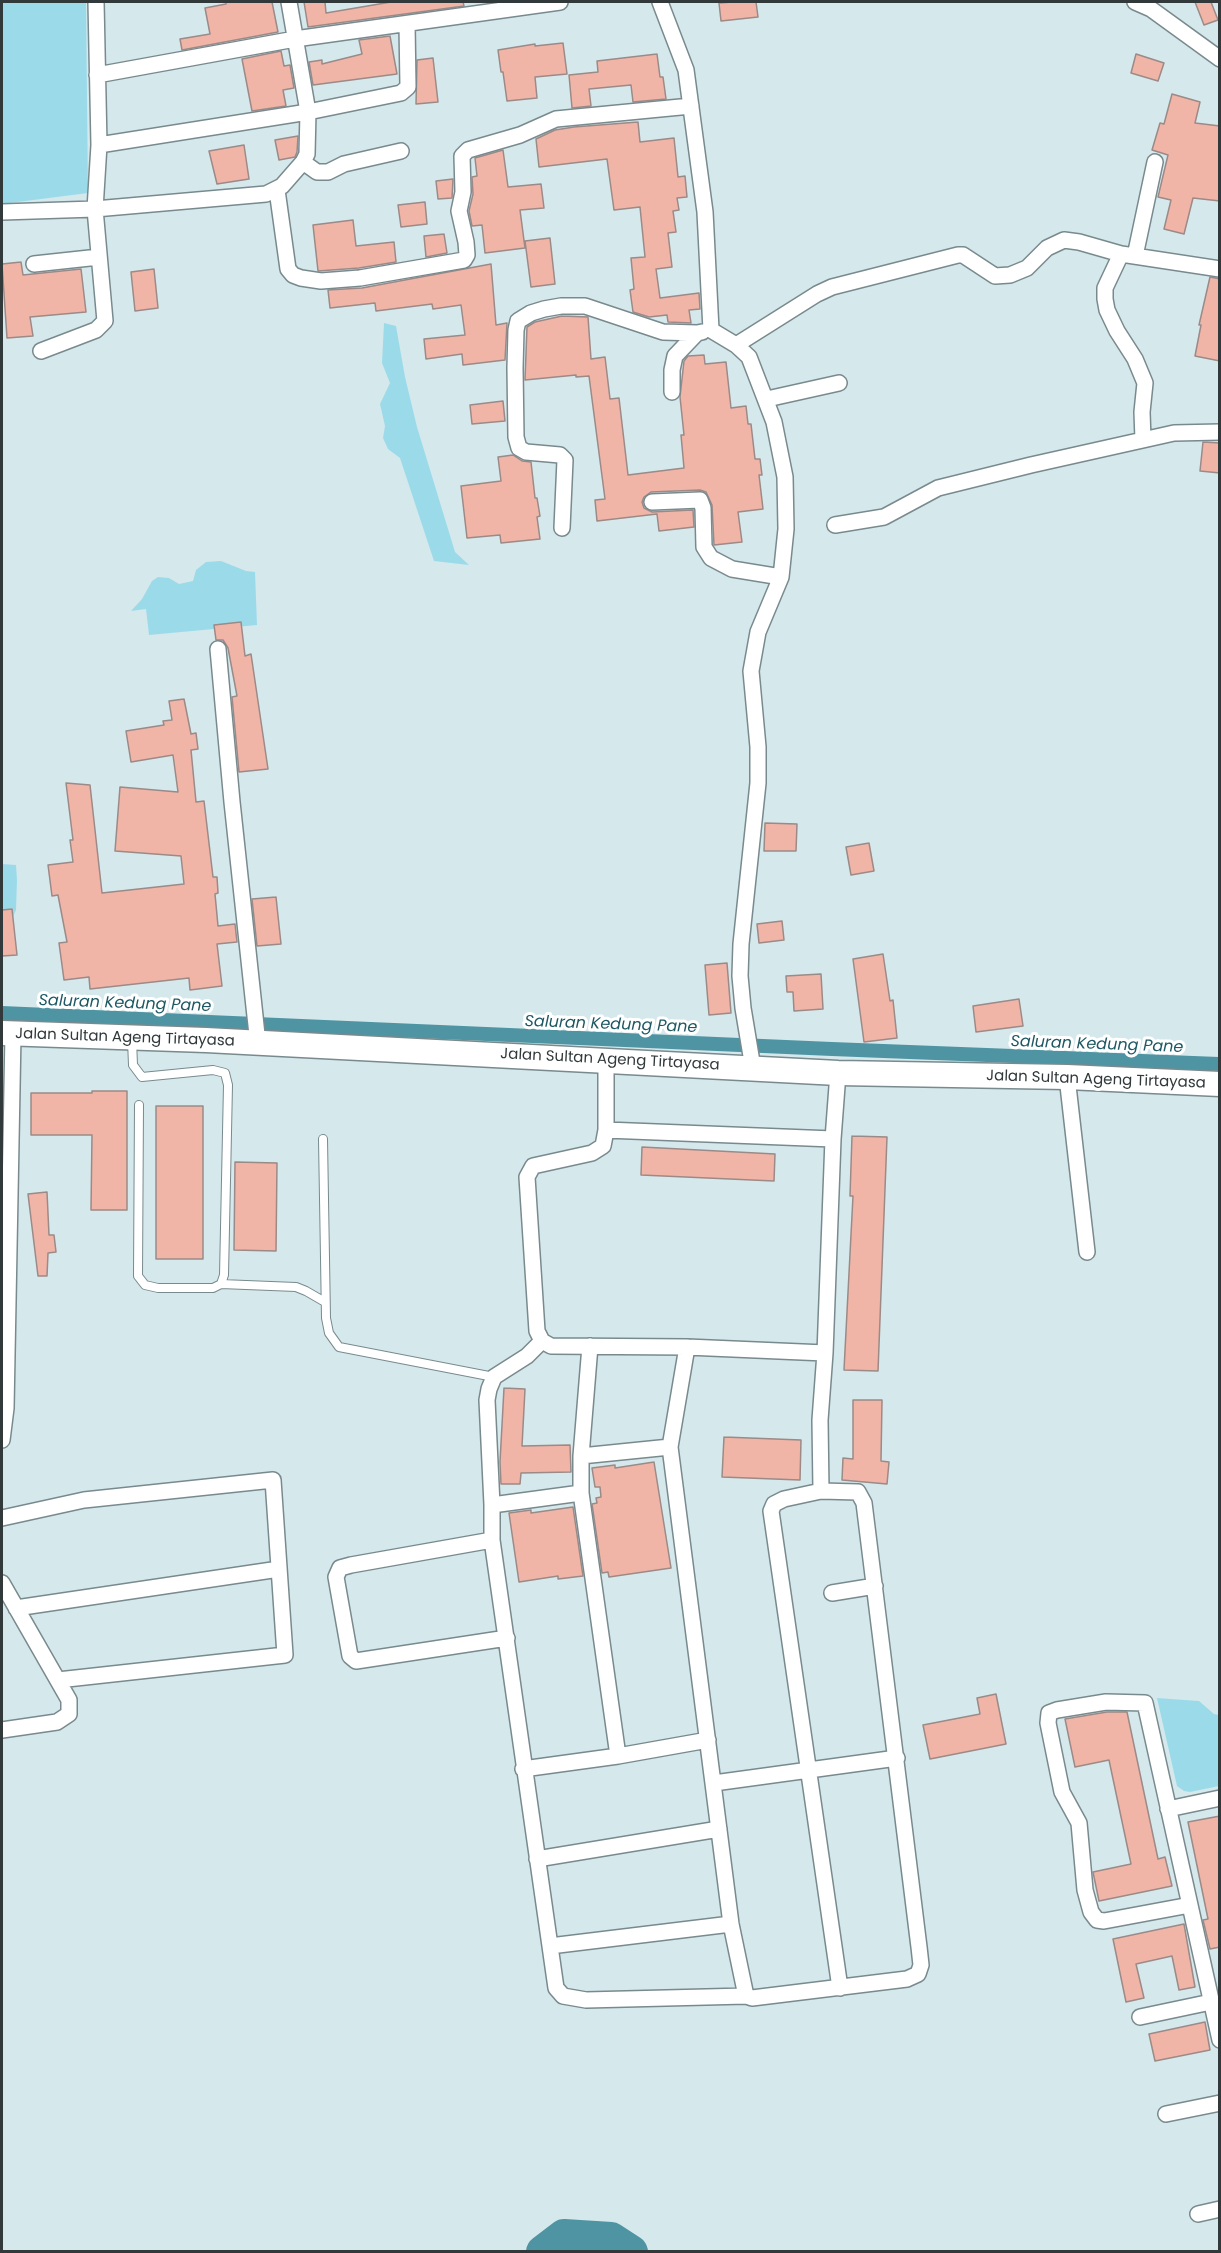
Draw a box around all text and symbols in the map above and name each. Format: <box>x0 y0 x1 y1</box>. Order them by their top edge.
water label: Saluran Kedung Pane <box>38 991 212 1017</box>
water label: Saluran Kedung Pane <box>524 1012 698 1038</box>
street label: Jalan Sultan Ageng Tirtayasa <box>15 1025 235 1051</box>
water label: Saluran Kedung Pane <box>1010 1032 1184 1058</box>
street label: Jalan Sultan Ageng Tirtayasa <box>500 1045 720 1075</box>
street label: Jalan Sultan Ageng Tirtayasa <box>986 1067 1206 1093</box>

